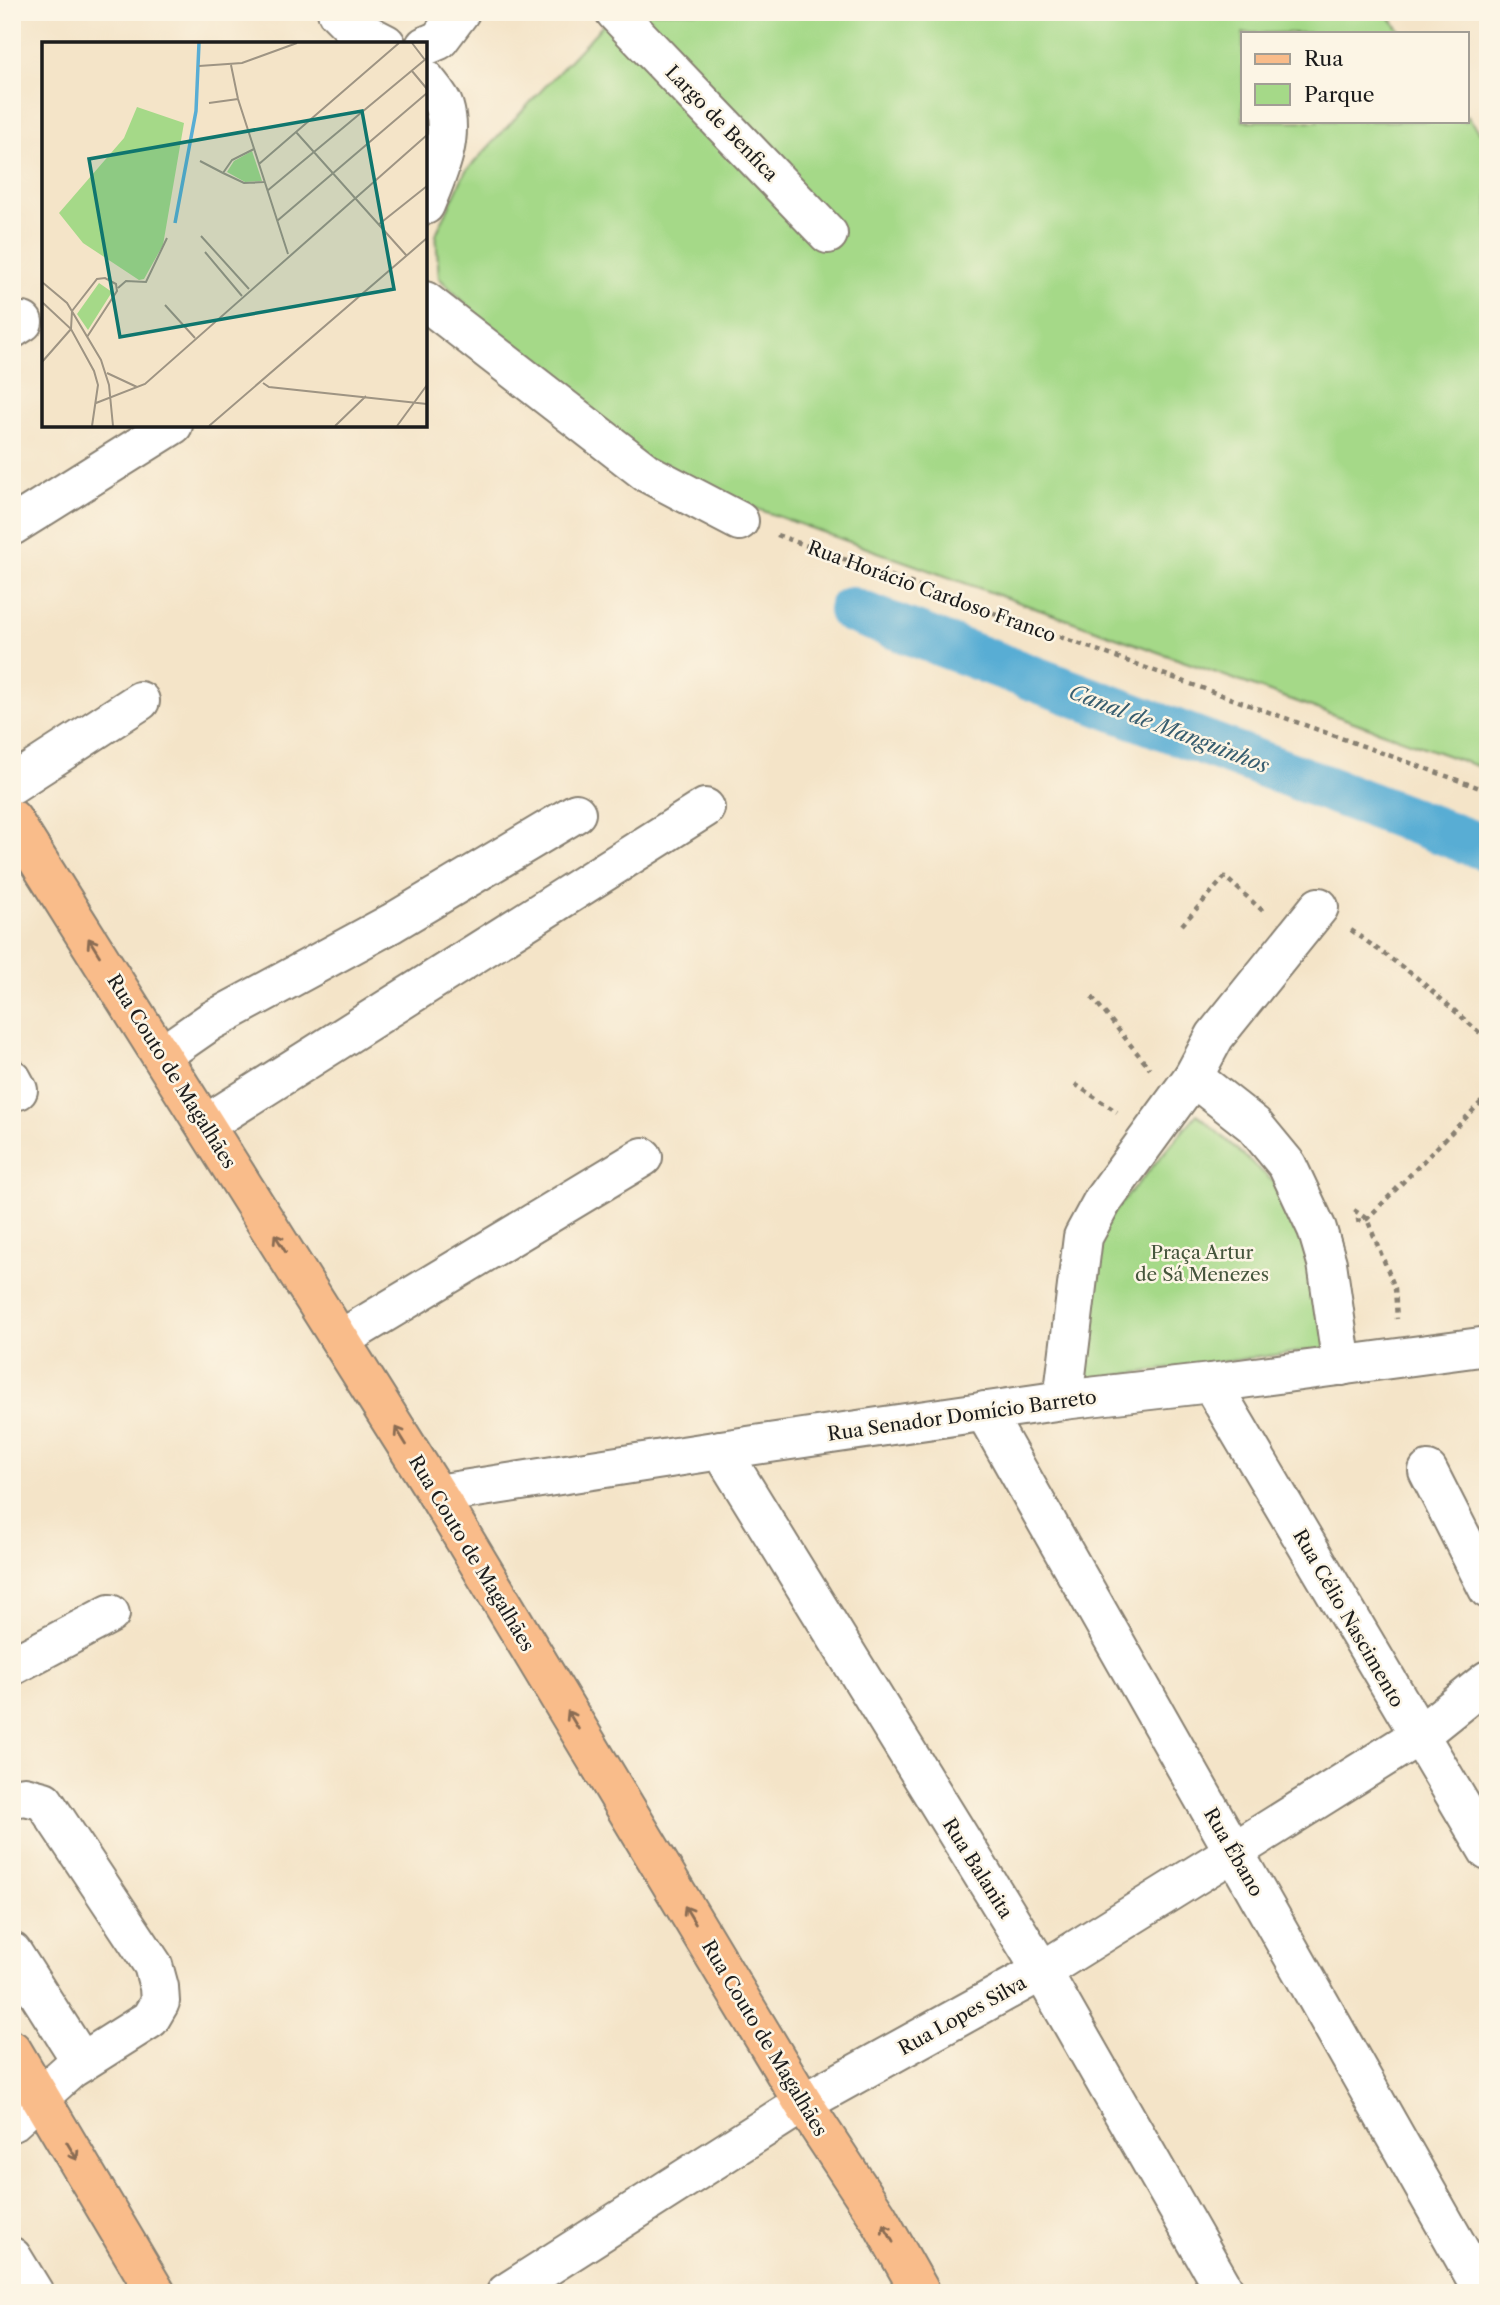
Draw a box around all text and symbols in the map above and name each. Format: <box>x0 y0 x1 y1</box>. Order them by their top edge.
legend <box>1241 32 1468 122</box>
inset map <box>42 42 427 427</box>
text: Rua <box>1304 46 1344 71</box>
street label: Largo de Benfica <box>661 61 783 186</box>
text: Parque <box>1304 82 1375 107</box>
street label: Rua Horácio Cardoso Franco <box>804 536 1059 647</box>
water label: Canal de Manguinhos <box>1066 679 1273 779</box>
one-way arrow <box>86 938 100 958</box>
street label: Rua Couto de Magalhães <box>102 970 241 1173</box>
one-way arrow <box>273 1234 287 1254</box>
park label: Praça Artur de Sá Menezes <box>1135 1241 1269 1286</box>
street label: Rua Senador Domício Barreto <box>826 1385 1098 1446</box>
one-way arrow <box>393 1427 407 1447</box>
street label: Rua Couto de Magalhães <box>404 1451 539 1655</box>
street label: Rua Célio Nascimento <box>1288 1525 1409 1711</box>
one-way arrow <box>566 1711 580 1731</box>
street label: Rua Ébano <box>1199 1804 1268 1901</box>
street label: Rua Balanita <box>938 1814 1017 1923</box>
one-way arrow <box>683 1906 697 1926</box>
street label: Rua Couto de Magalhães <box>697 1936 832 2140</box>
street label: Rua Lopes Silva <box>894 1971 1030 2060</box>
one-way arrow <box>66 2140 79 2161</box>
one-way arrow <box>880 2223 894 2244</box>

